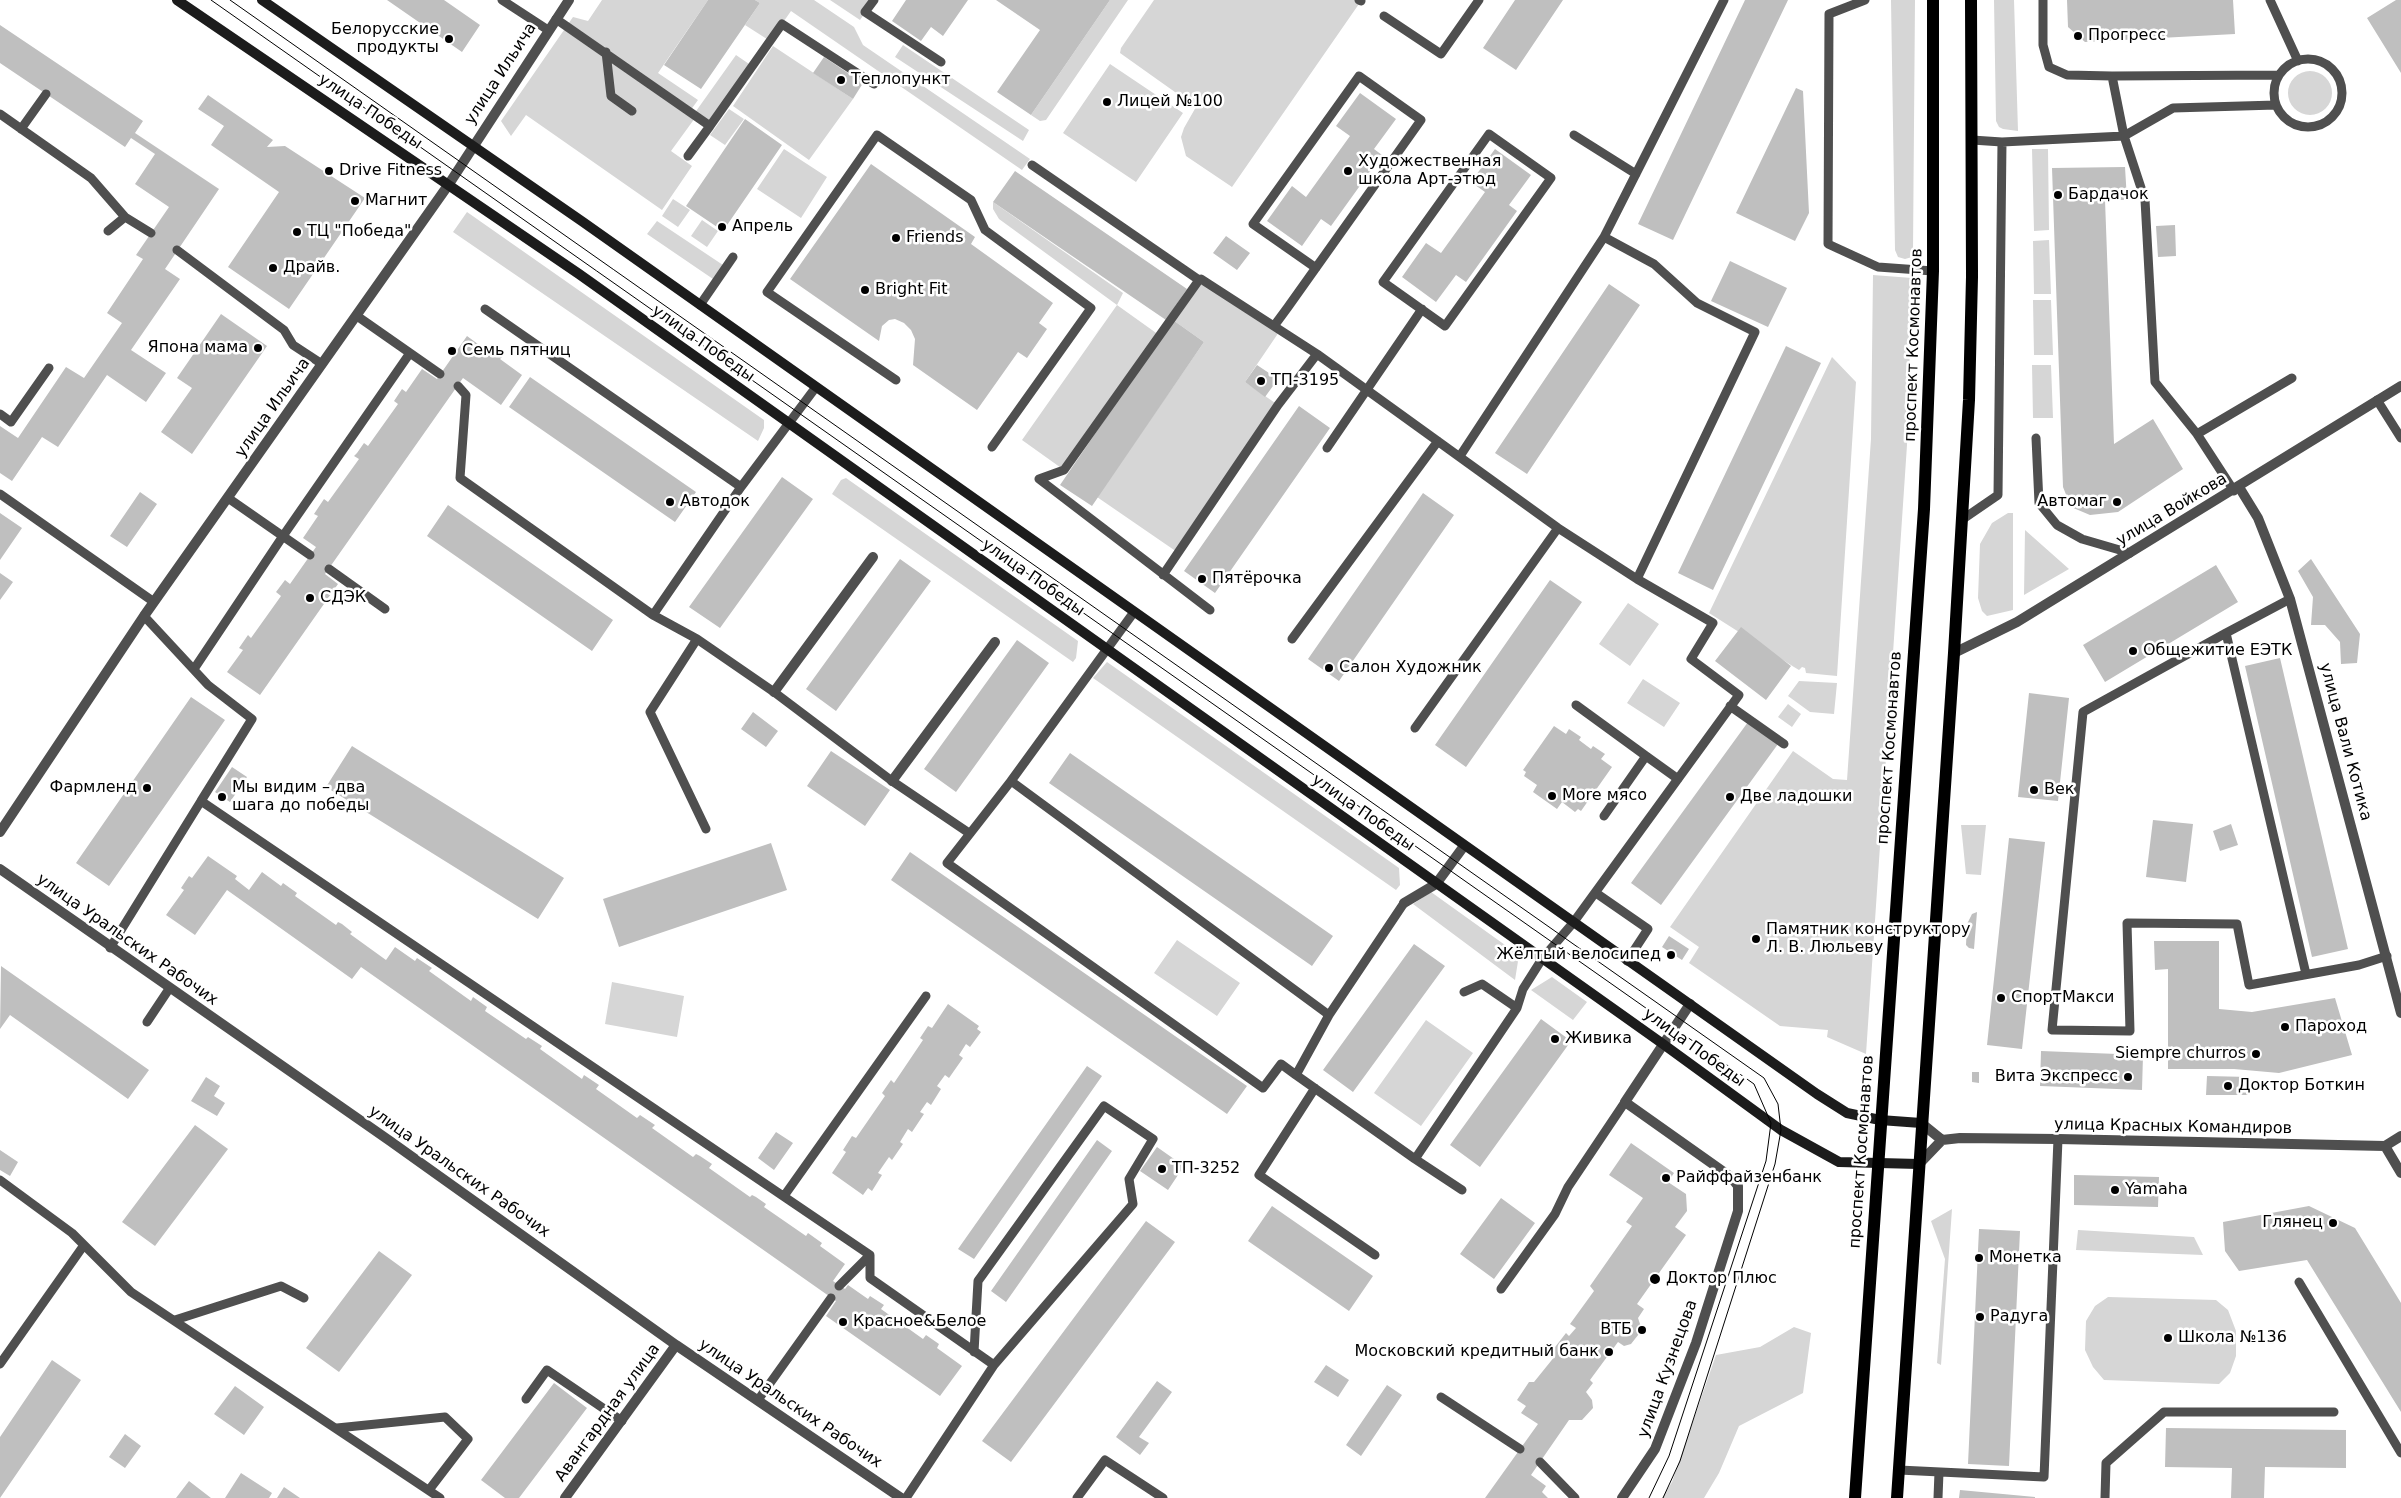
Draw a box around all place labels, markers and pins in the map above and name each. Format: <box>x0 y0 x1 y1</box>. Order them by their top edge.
place label: Белорусские продукты <box>331 20 439 58</box>
place label: Прогресс <box>2088 26 2166 46</box>
marker: Прогресс <box>2072 30 2084 42</box>
marker: Белорусские продукты <box>443 33 455 45</box>
place label: Теплопункт <box>851 70 950 90</box>
marker: Теплопункт <box>835 74 847 86</box>
place label: Лицей №100 <box>1117 92 1223 112</box>
marker: Лицей №100 <box>1101 96 1113 108</box>
place label: Художественная школа Арт-этюд <box>1358 152 1501 190</box>
place label: Drive Fitness <box>339 161 442 181</box>
marker: Drive Fitness <box>323 165 335 177</box>
marker: Художественная школа Арт-этюд <box>1342 165 1354 177</box>
place label: Бардачок <box>2068 185 2149 205</box>
marker: Бардачок <box>2052 189 2064 201</box>
place label: Магнит <box>365 191 427 211</box>
marker: Магнит <box>349 195 361 207</box>
place label: Апрель <box>732 217 793 237</box>
marker: Апрель <box>716 221 728 233</box>
place label: ТЦ "Победа" <box>307 222 411 242</box>
marker: ТЦ "Победа" <box>291 226 303 238</box>
place label: Friends <box>906 228 964 248</box>
marker: Friends <box>890 232 902 244</box>
place label: Драйв. <box>283 258 340 278</box>
marker: Драйв. <box>267 262 279 274</box>
place label: Bright Fit <box>875 280 947 300</box>
marker: Bright Fit <box>859 284 871 296</box>
place label: Япона мама <box>148 338 248 358</box>
place label: Семь пятниц <box>462 341 571 361</box>
marker: Япона мама <box>252 342 264 354</box>
marker: Семь пятниц <box>446 345 458 357</box>
place label: ТП-3195 <box>1271 371 1339 391</box>
marker: ТП-3195 <box>1255 375 1267 387</box>
place label: Автодок <box>680 492 750 512</box>
place label: Автомаг <box>2037 492 2107 512</box>
marker: Автодок <box>664 496 676 508</box>
marker: Автомаг <box>2111 496 2123 508</box>
place label: Пятёрочка <box>1212 569 1302 589</box>
marker: Пятёрочка <box>1196 573 1208 585</box>
place label: СДЭК <box>320 588 366 608</box>
marker: СДЭК <box>304 592 316 604</box>
place label: Общежитие ЕЭТК <box>2143 641 2292 661</box>
marker: Общежитие ЕЭТК <box>2127 645 2139 657</box>
place label: Салон Художник <box>1339 658 1482 678</box>
marker: Салон Художник <box>1323 662 1335 674</box>
place label: Фармленд <box>50 778 137 798</box>
place label: Мы видим – два шага до победы <box>232 778 369 816</box>
place label: Век <box>2044 780 2074 800</box>
marker: Фармленд <box>141 782 153 794</box>
marker: Век <box>2028 784 2040 796</box>
place label: More мясо <box>1562 786 1647 806</box>
place label: Две ладошки <box>1740 787 1852 807</box>
marker: More мясо <box>1546 790 1558 802</box>
marker: Мы видим – два шага до победы <box>216 791 228 803</box>
marker: Две ладошки <box>1724 791 1736 803</box>
place label: Памятник конструктору Л. В. Люльеву <box>1766 920 1971 958</box>
marker: Памятник конструктору Л. В. Люльеву <box>1750 933 1762 945</box>
place label: Жёлтый велосипед <box>1496 945 1661 965</box>
marker: Жёлтый велосипед <box>1665 949 1677 961</box>
place label: СпортМакси <box>2011 988 2114 1008</box>
marker: СпортМакси <box>1995 992 2007 1004</box>
place label: Пароход <box>2295 1017 2367 1037</box>
marker: Пароход <box>2279 1021 2291 1033</box>
place label: Живика <box>1565 1029 1632 1049</box>
marker: Живика <box>1549 1033 1561 1045</box>
place label: Siempre churros <box>2115 1044 2246 1064</box>
marker: Siempre churros <box>2250 1048 2262 1060</box>
place label: Вита Экспресс <box>1995 1067 2118 1087</box>
marker: Вита Экспресс <box>2122 1071 2134 1083</box>
place label: Доктор Боткин <box>2238 1076 2365 1096</box>
marker: Доктор Боткин <box>2222 1080 2234 1092</box>
place label: ТП-3252 <box>1172 1159 1240 1179</box>
marker: ТП-3252 <box>1156 1163 1168 1175</box>
place label: Райффайзенбанк <box>1676 1168 1822 1188</box>
marker: Райффайзенбанк <box>1660 1172 1672 1184</box>
place label: Yamaha <box>2125 1180 2188 1200</box>
marker: Yamaha <box>2109 1184 2121 1196</box>
place label: Глянец <box>2262 1213 2323 1233</box>
marker: Глянец <box>2327 1217 2339 1229</box>
place label: Монетка <box>1989 1248 2062 1268</box>
marker: Монетка <box>1973 1252 1985 1264</box>
place label: Доктор Плюс <box>1666 1269 1777 1289</box>
marker: Доктор Плюс <box>1648 1272 1662 1286</box>
place label: Радуга <box>1990 1307 2048 1327</box>
marker: Радуга <box>1974 1311 1986 1323</box>
place label: Красное&Белое <box>853 1312 986 1332</box>
marker: Красное&Белое <box>837 1316 849 1328</box>
place label: ВТБ <box>1600 1320 1632 1340</box>
marker: ВТБ <box>1636 1324 1648 1336</box>
place label: Школа №136 <box>2178 1328 2287 1348</box>
marker: Школа №136 <box>2162 1332 2174 1344</box>
place label: Московский кредитный банк <box>1355 1342 1599 1362</box>
marker: Московский кредитный банк <box>1603 1346 1615 1358</box>

